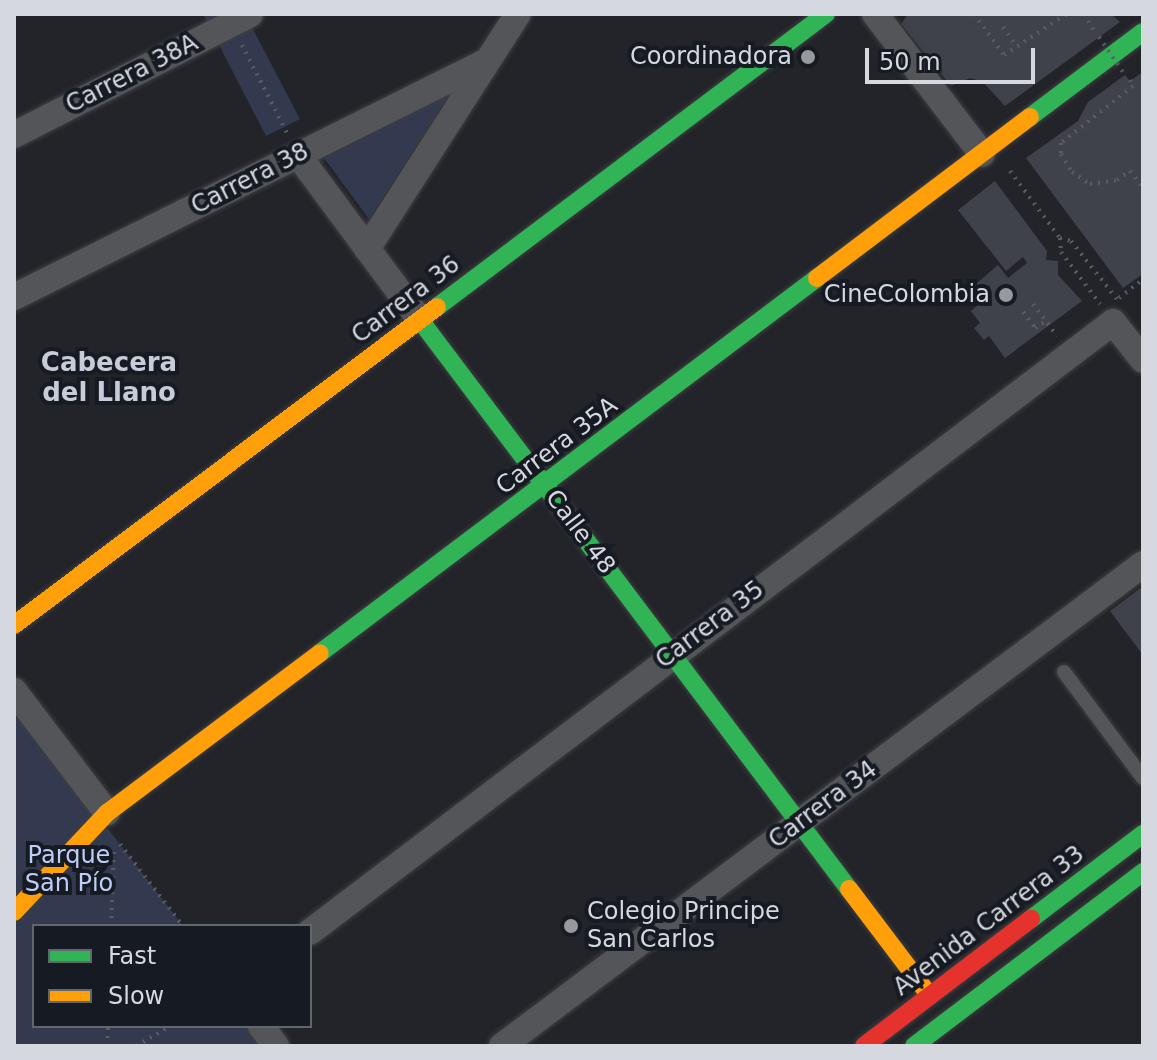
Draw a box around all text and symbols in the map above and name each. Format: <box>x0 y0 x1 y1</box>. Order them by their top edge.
street label: Carrera 38A <box>61 28 203 120</box>
scale bar <box>869 32 1039 82</box>
place label: Coordinadora <box>630 43 792 71</box>
marker: Coordinadora <box>799 48 817 66</box>
text: 50 m <box>879 48 941 76</box>
street label: Carrera 38 <box>187 137 313 221</box>
street label: Carrera 36 <box>346 250 466 350</box>
place label: CineColombia <box>824 281 990 309</box>
marker: CineColombia <box>997 286 1015 304</box>
district label: Cabecera del Llano <box>41 347 177 408</box>
street label: Carrera 35A <box>491 391 623 501</box>
street label: Calle 48 <box>539 484 621 580</box>
street label: Carrera 35 <box>650 575 770 675</box>
street label: Carrera 34 <box>763 755 883 855</box>
street label: Avenida Carrera 33 <box>888 840 1090 1002</box>
park label: Parque San Pío <box>25 842 113 898</box>
place label: Colegio Principe San Carlos <box>587 898 780 954</box>
marker: Colegio Principe San Carlos <box>562 917 580 935</box>
legend <box>32 924 312 1028</box>
text: Fast <box>108 942 156 970</box>
text: Slow <box>108 982 164 1010</box>

